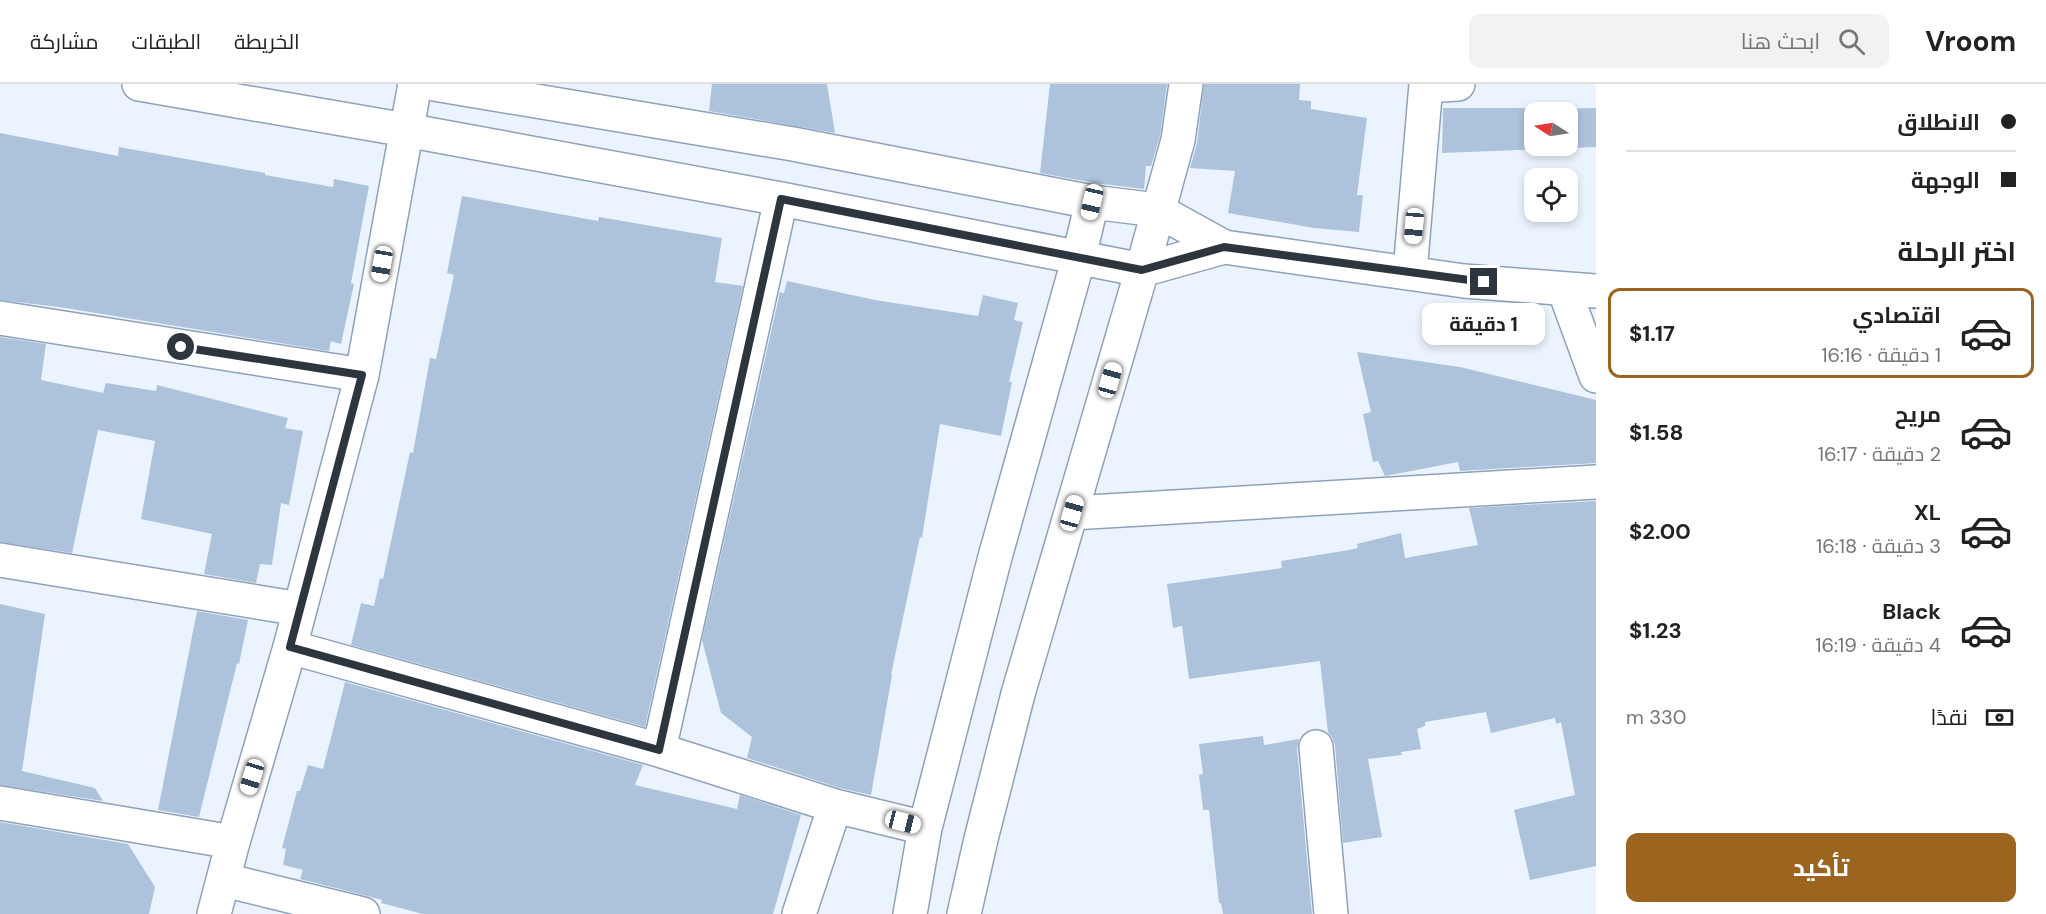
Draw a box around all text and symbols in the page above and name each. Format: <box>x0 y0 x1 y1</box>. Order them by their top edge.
search box <box>1469 14 1889 68</box>
text: Vroom <box>1925 23 2016 60</box>
icon: search <box>1835 25 1868 58</box>
text: ابحث هنا <box>1741 27 1820 56</box>
text: مشاركة <box>30 28 99 56</box>
text: الطبقات <box>132 28 201 56</box>
text: الخريطة <box>234 28 300 56</box>
north arrow <box>1524 102 1578 156</box>
map controls <box>1524 102 1578 222</box>
text: الانطلاق <box>1897 108 1980 137</box>
text: الوجهة <box>1911 166 1980 195</box>
button: locate <box>1524 168 1578 222</box>
car <box>1079 182 1105 222</box>
car <box>1403 207 1425 245</box>
text: اختر الرحلة <box>1897 234 2016 269</box>
car <box>370 245 394 283</box>
route end <box>1470 268 1497 295</box>
text: اقتصادي <box>1852 301 1941 330</box>
callout: 1 دقيقة <box>1422 303 1546 345</box>
icon: car <box>1959 306 2013 360</box>
text: 1 دقيقة <box>1449 311 1518 337</box>
text: $1.17 <box>1629 319 1675 348</box>
route start <box>167 333 194 360</box>
text: 1 دقيقة · 16:16 <box>1821 342 1941 368</box>
car <box>1096 360 1124 400</box>
text: مريح <box>1895 400 1941 429</box>
icon: car <box>1959 405 2013 459</box>
text: $1.58 <box>1629 418 1683 447</box>
text: 2 دقيقة · 16:17 <box>1818 441 1941 467</box>
car <box>1058 493 1086 533</box>
text: XL <box>1914 498 1941 527</box>
icon: car <box>1959 504 2013 558</box>
text: $2.00 <box>1629 517 1691 546</box>
text: 3 دقيقة · 16:18 <box>1816 533 1941 559</box>
text: Black <box>1882 597 1941 626</box>
icon: car <box>1959 603 2013 657</box>
text: $1.23 <box>1629 616 1682 645</box>
text: 4 دقيقة · 16:19 <box>1815 632 1941 658</box>
icon: cash <box>1983 701 2016 734</box>
text: نقدًا <box>1930 703 1968 732</box>
text: 330 m <box>1626 704 1686 730</box>
car <box>238 757 266 797</box>
car <box>883 809 923 835</box>
button: تأكيد <box>1626 833 2016 902</box>

